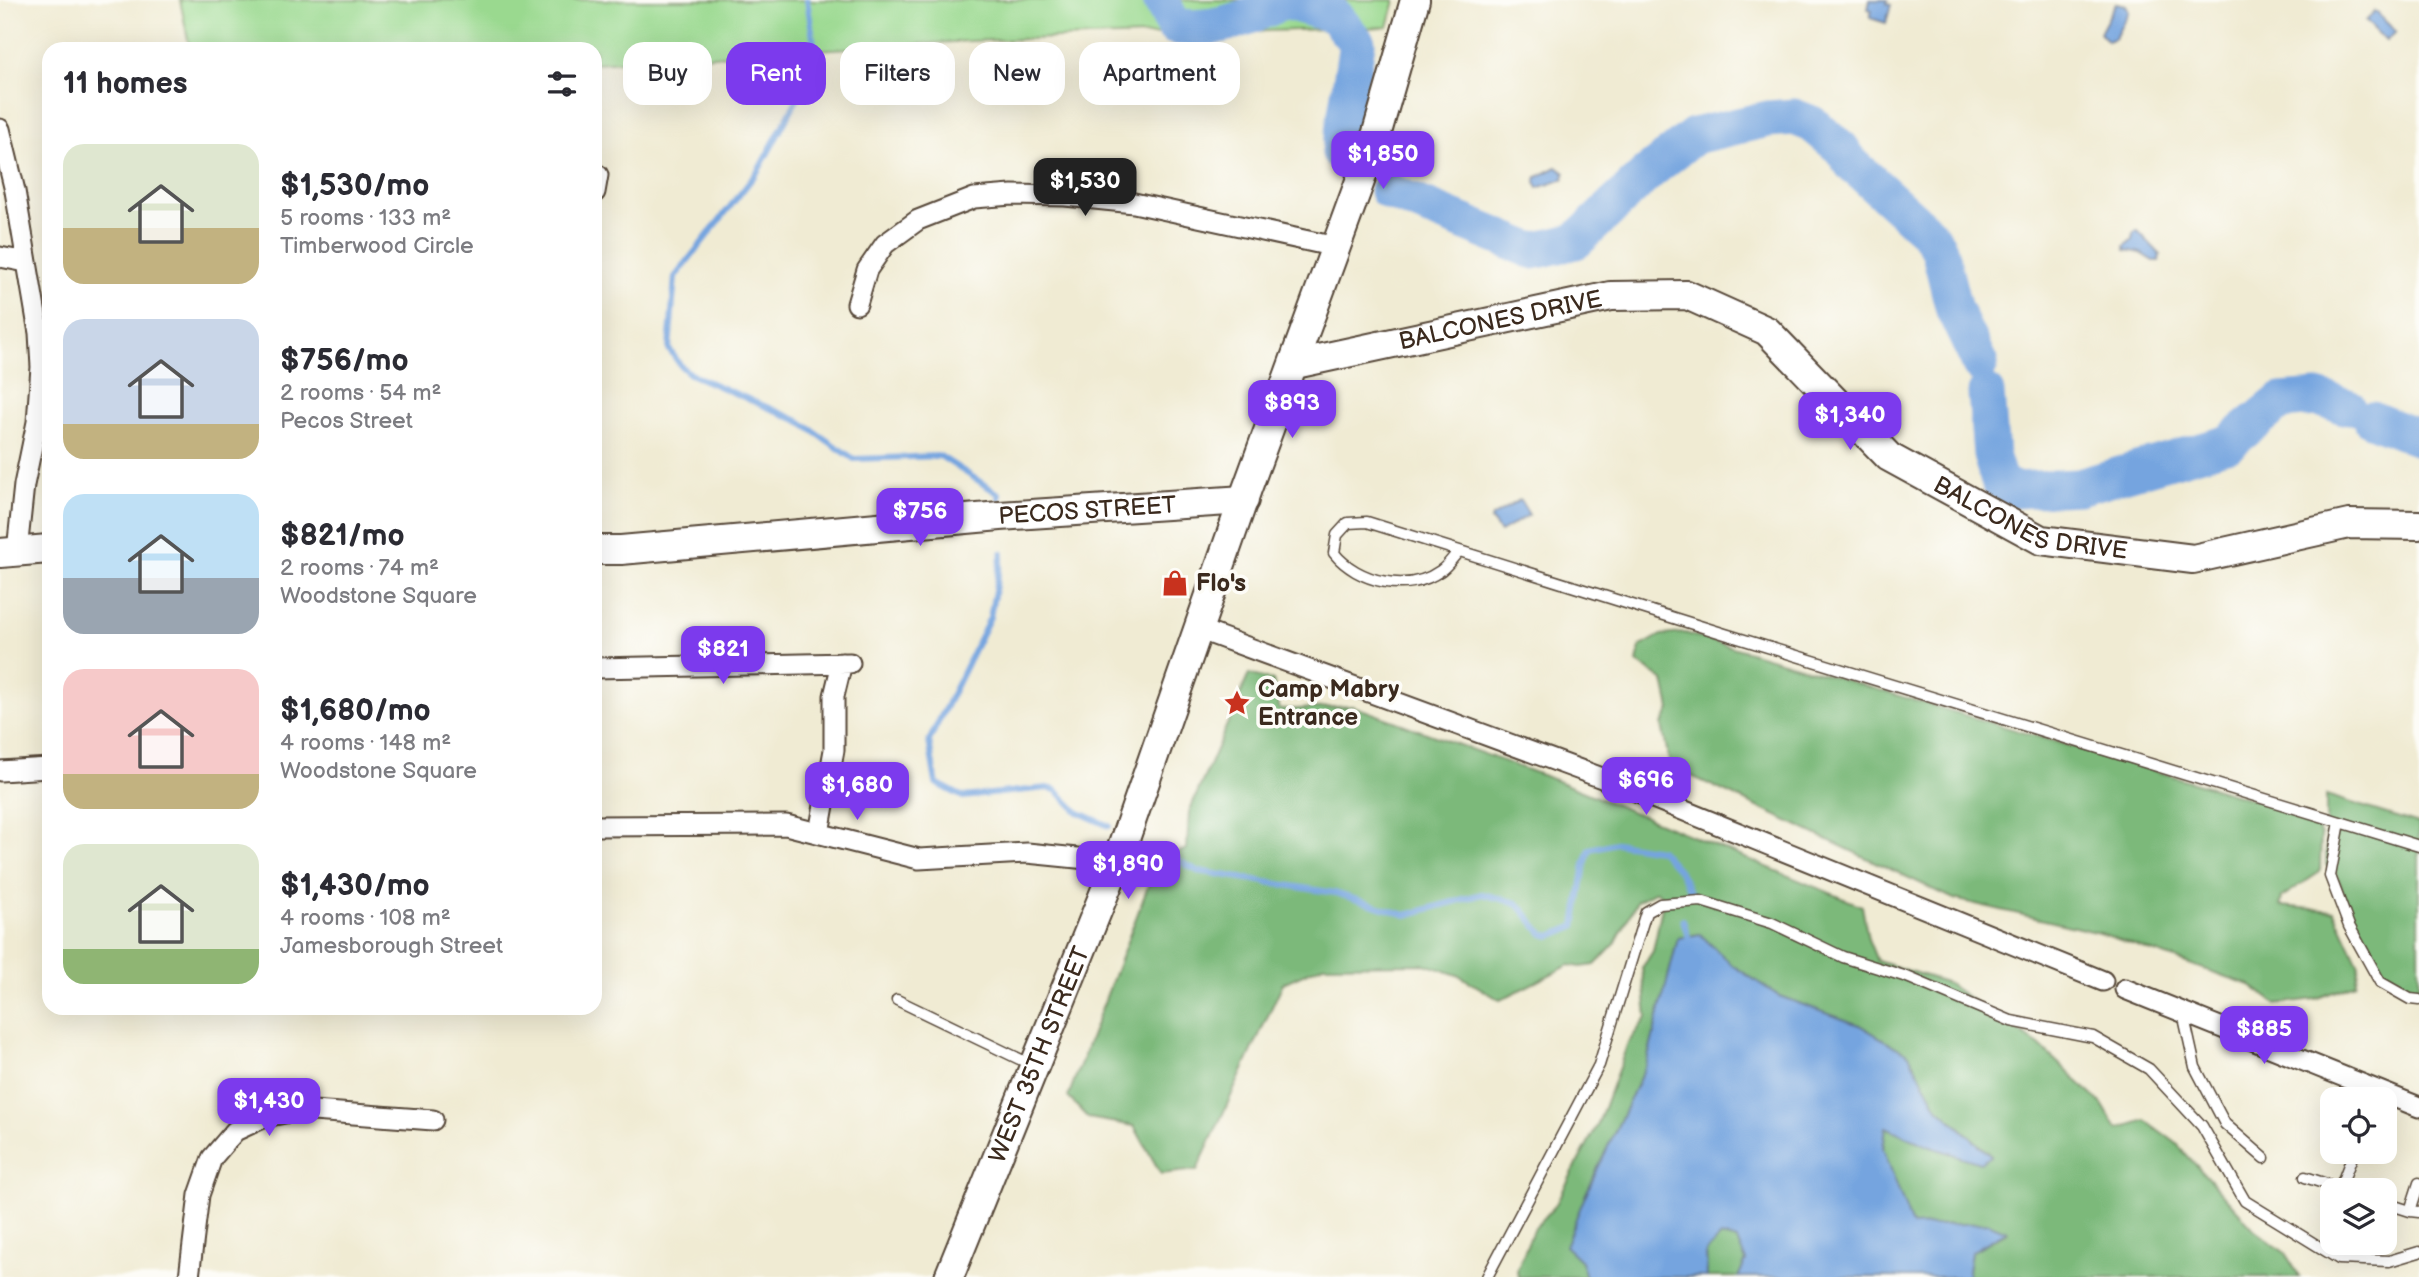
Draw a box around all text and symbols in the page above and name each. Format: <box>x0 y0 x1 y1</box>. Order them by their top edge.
chip: Buy <box>623 42 712 105</box>
chip: Rent <box>726 42 826 105</box>
chip: Filters <box>840 42 955 105</box>
chip: New <box>969 42 1065 105</box>
chip: Apartment <box>1079 42 1240 105</box>
icon: filters <box>543 65 581 103</box>
text: 11 homes <box>63 66 187 102</box>
pin: $1,850 <box>1326 132 1440 191</box>
text: $1,850 <box>1347 140 1419 168</box>
pin: $1,530 <box>1028 158 1142 218</box>
text: $1,530 <box>1050 167 1120 195</box>
text: $1,530/mo <box>280 168 429 204</box>
icon: home <box>119 172 203 256</box>
text: 5 rooms · 133 m² <box>280 204 451 232</box>
text: Timberwood Circle <box>280 232 474 260</box>
street label: BALCONES DRIVE <box>1396 284 1605 356</box>
text: $756/mo <box>280 343 409 379</box>
icon: home <box>119 347 203 431</box>
text: 2 rooms · 54 m² <box>280 379 442 407</box>
pin: $893 <box>1251 380 1333 440</box>
text: $893 <box>1264 389 1320 417</box>
pin: $1,340 <box>1793 392 1907 452</box>
text: $1,340 <box>1814 401 1886 429</box>
text: Pecos Street <box>280 407 413 435</box>
street label: BALCONES DRIVE <box>1929 470 2129 565</box>
pin: $756 <box>879 489 961 548</box>
street label: PECOS STREET <box>997 490 1178 531</box>
text: $756 <box>892 497 948 525</box>
text: $821/mo <box>280 518 405 554</box>
icon: home <box>119 522 203 606</box>
text: 2 rooms · 74 m² <box>280 554 439 582</box>
shop icon: Flo's <box>1160 568 1190 598</box>
place label: Flo's <box>1196 569 1246 598</box>
text: Woodstone Square <box>280 582 477 610</box>
pin: $821 <box>682 626 764 686</box>
text: $821 <box>697 635 749 663</box>
place label: Camp Mabry Entrance <box>1258 675 1399 732</box>
place icon: Camp Mabry Entrance <box>1222 688 1252 718</box>
text: $1,680/mo <box>280 693 431 729</box>
icon: home <box>119 697 203 781</box>
text: 4 rooms · 148 m² <box>280 729 451 757</box>
text: Woodstone Square <box>280 757 477 785</box>
pin: $696 <box>1605 758 1687 817</box>
pin: $1,680 <box>800 762 914 822</box>
text: $696 <box>1618 766 1674 794</box>
text: $1,680 <box>821 771 893 799</box>
pin: $1,890 <box>1071 842 1185 901</box>
text: $1,890 <box>1092 850 1164 878</box>
text: $1,430/mo <box>280 868 430 904</box>
icon: home <box>119 872 203 956</box>
text: 4 rooms · 108 m² <box>280 904 451 932</box>
text: Jamesborough Street <box>280 932 503 960</box>
street label: WEST 35TH STREET <box>982 942 1096 1167</box>
pin: $885 <box>2223 1006 2305 1066</box>
text: $885 <box>2236 1015 2292 1043</box>
pin: $1,430 <box>212 1078 326 1138</box>
text: $1,430 <box>233 1087 305 1115</box>
map controls <box>2320 1087 2397 1255</box>
button: locate <box>2320 1087 2397 1164</box>
button: layers <box>2320 1178 2397 1255</box>

